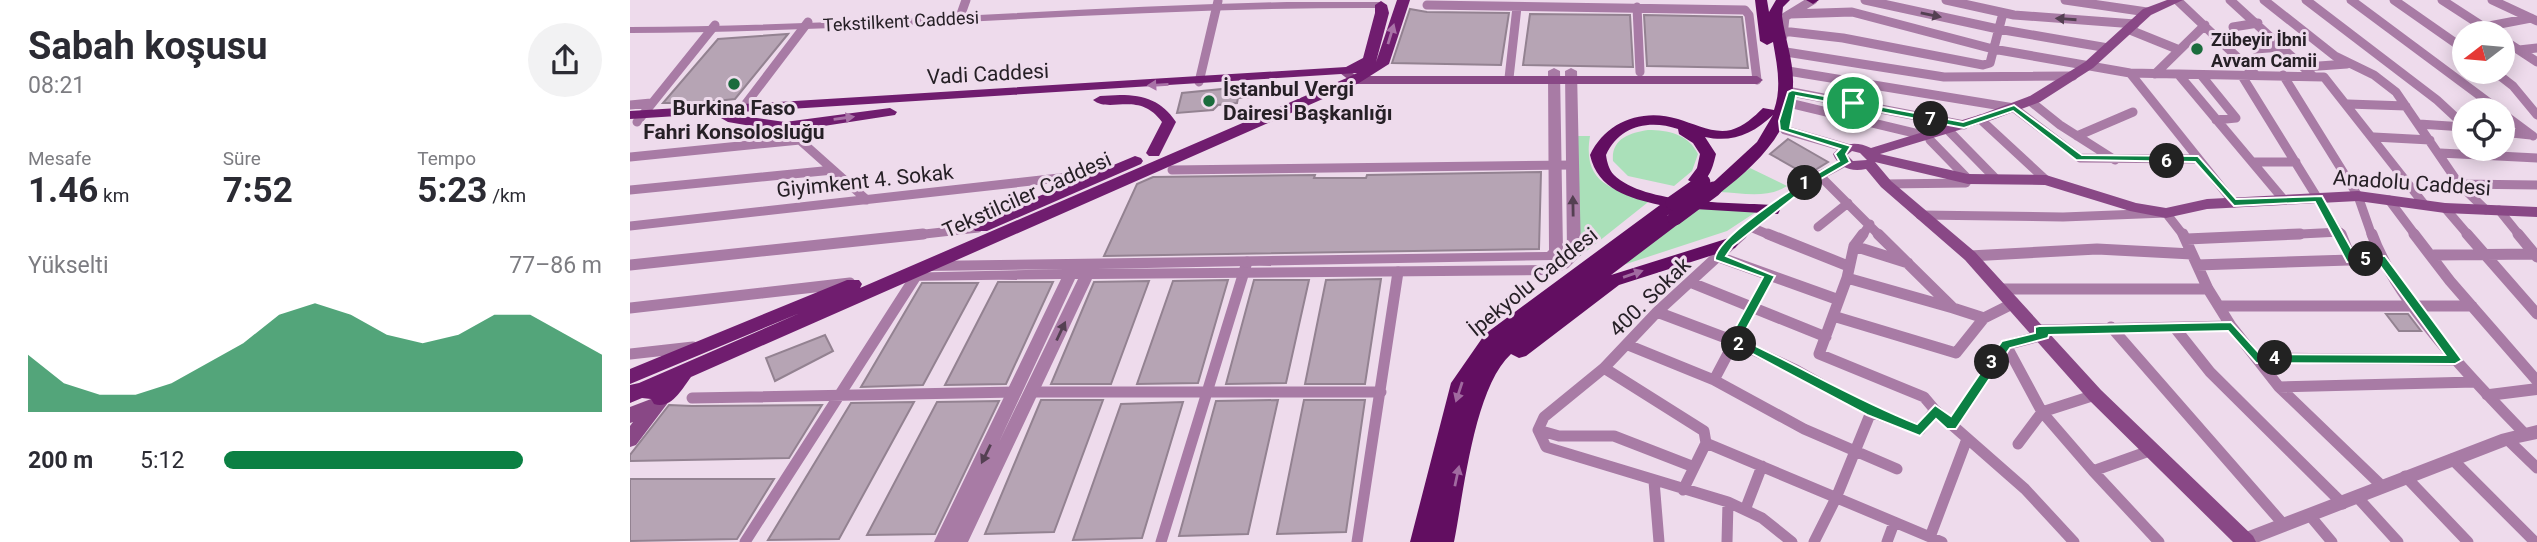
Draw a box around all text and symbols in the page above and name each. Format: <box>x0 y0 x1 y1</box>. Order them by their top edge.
street label: Tekstilkent Caddesi <box>822 6 980 36</box>
one-way arrow <box>1920 10 1942 21</box>
one-way arrow <box>2055 13 2077 24</box>
north arrow <box>2452 21 2515 84</box>
map controls <box>2452 21 2515 161</box>
button: share <box>528 23 602 97</box>
text: Sabah koşusu <box>28 24 268 68</box>
one-way arrow <box>1386 24 1396 45</box>
place label: Zübeyir İbni Avvam Camii <box>2211 29 2317 71</box>
marker: Zübeyir İbni Avvam Camii <box>2189 41 2205 57</box>
street label: Vadi Caddesi <box>926 59 1050 89</box>
text: 08:21 <box>28 72 85 99</box>
pin <box>1823 73 1883 133</box>
marker: Burkina Faso Fahri Konsolosluğu <box>726 76 742 92</box>
place label: İstanbul Vergi Dairesi Başkanlığı <box>1223 77 1393 125</box>
one-way arrow <box>1147 79 1169 90</box>
icon: arrive <box>1834 84 1872 122</box>
marker: İstanbul Vergi Dairesi Başkanlığı <box>1201 93 1217 109</box>
place label: Burkina Faso Fahri Konsolosluğu <box>643 96 825 144</box>
button: locate <box>2452 98 2515 161</box>
pin: 7 <box>1914 102 1948 136</box>
text: 7 <box>1925 107 1936 130</box>
one-way arrow <box>833 113 855 124</box>
pin: 6 <box>2150 144 2184 178</box>
text: Mesafe <box>28 147 91 170</box>
text: Süre <box>223 147 261 170</box>
text: Tempo <box>417 147 476 170</box>
street label: Tekstilciler Caddesi <box>939 147 1115 243</box>
text: 6 <box>2161 149 2172 172</box>
street label: Giyimkent 4. Sokak <box>775 160 955 202</box>
pin: 1 <box>1788 166 1822 200</box>
street label: Anadolu Caddesi <box>2332 166 2492 200</box>
text: 1.46 <box>28 170 98 211</box>
text: 7:52 <box>223 170 293 211</box>
text: 5:23 <box>417 170 487 211</box>
text: 1 <box>1799 171 1810 194</box>
text: km <box>98 184 129 207</box>
text: /km <box>487 184 526 207</box>
one-way arrow <box>1567 194 1579 216</box>
street label: İpekyolu Caddesi <box>1464 223 1602 341</box>
pin: 5 <box>2348 242 2384 276</box>
text: 5 <box>2360 247 2371 270</box>
text: Yükselti <box>28 252 109 279</box>
text: 77–86 m <box>509 252 602 279</box>
street label: 400. Sokak <box>1605 252 1696 342</box>
one-way arrow <box>1622 268 1643 279</box>
one-way arrow <box>1055 321 1066 341</box>
pin: 2 <box>1722 326 1756 362</box>
text: 2 <box>1733 332 1744 355</box>
pin: 4 <box>2258 340 2292 376</box>
pin: 3 <box>1974 344 2010 380</box>
text: 4 <box>2269 346 2280 369</box>
text: 3 <box>1986 350 1997 373</box>
one-way arrow <box>1453 382 1464 403</box>
one-way arrow <box>981 444 992 464</box>
text: 200 m <box>28 447 93 474</box>
text: 5:12 <box>140 447 184 474</box>
one-way arrow <box>1451 465 1462 487</box>

